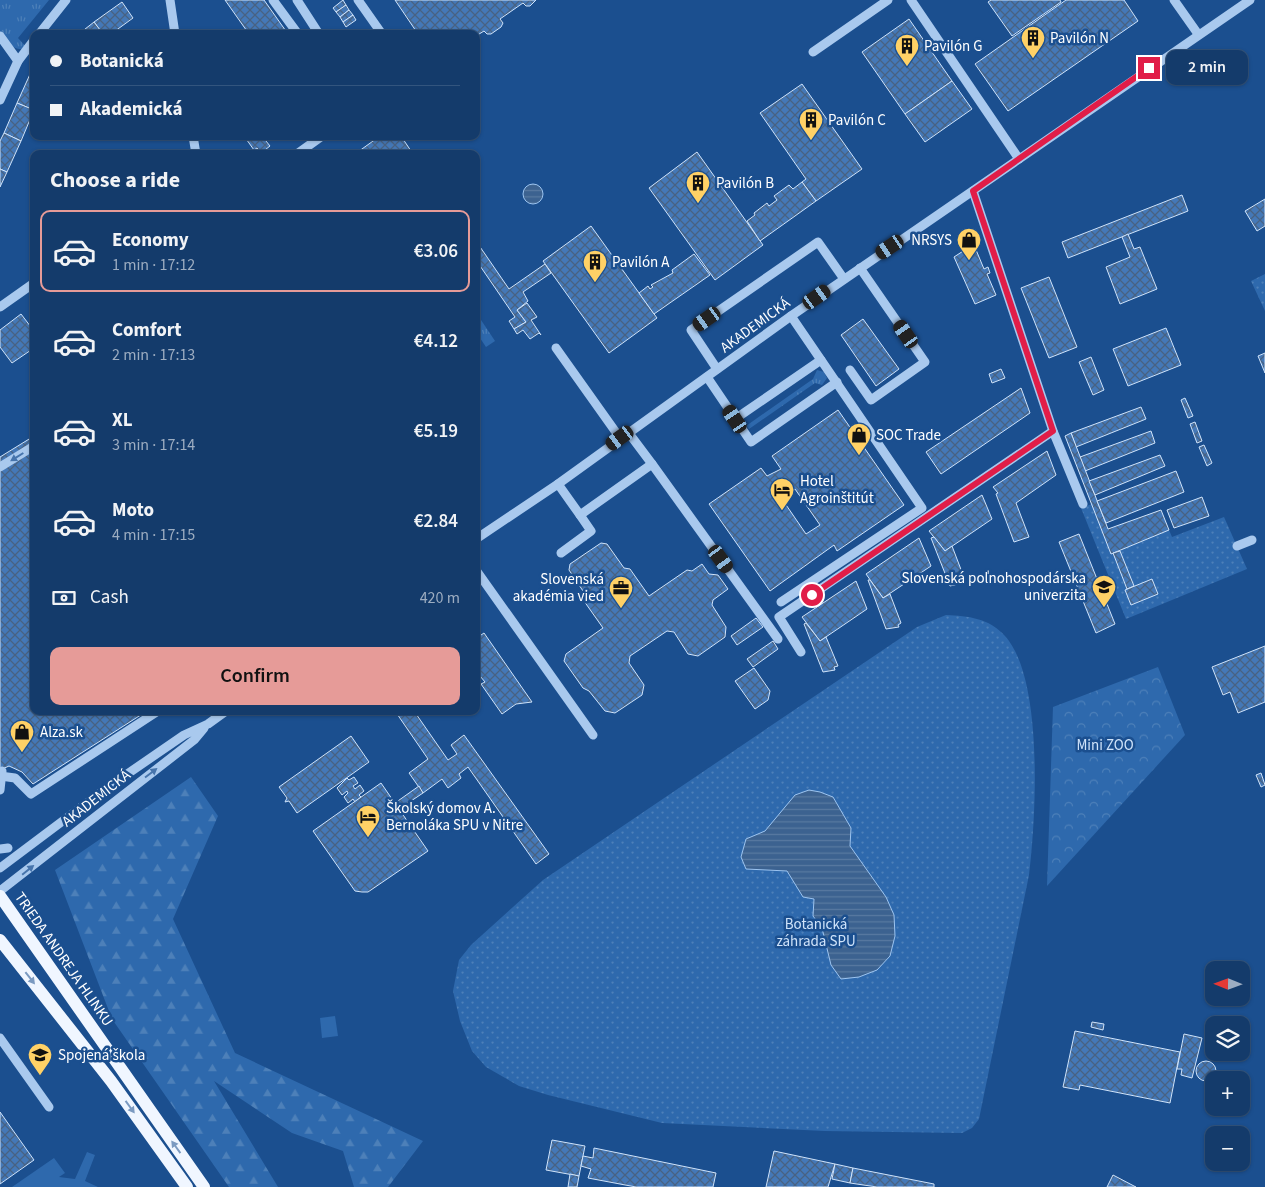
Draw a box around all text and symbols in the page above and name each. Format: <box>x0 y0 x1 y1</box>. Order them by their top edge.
building icon: Pavilón N <box>1020 25 1046 59</box>
place label: Pavilón N <box>1050 28 1109 49</box>
building icon: Pavilón G <box>894 33 920 67</box>
place label: Pavilón G <box>924 36 983 57</box>
text: Botanická <box>80 48 164 75</box>
callout: 2 min <box>1166 50 1249 86</box>
text: 2 min <box>1188 56 1226 78</box>
route end <box>1138 57 1160 79</box>
text: Akademická <box>80 96 183 123</box>
building icon: Pavilón C <box>798 107 824 141</box>
place label: Pavilón C <box>828 110 886 131</box>
text: Choose a ride <box>50 164 180 196</box>
building icon: Pavilón B <box>685 170 711 204</box>
place label: Pavilón B <box>716 173 774 194</box>
text: Economy <box>112 227 189 254</box>
shop icon: NRSYS <box>956 227 982 261</box>
icon: car <box>52 229 97 274</box>
place label: NRSYS <box>911 230 952 251</box>
car <box>873 232 906 262</box>
text: €3.06 <box>414 238 458 265</box>
building icon: Pavilón A <box>582 249 608 283</box>
place label: Pavilón A <box>612 252 670 273</box>
text: 1 min · 17:12 <box>112 254 195 276</box>
car <box>800 282 833 312</box>
street label: AKADEMICKÁ <box>716 292 795 358</box>
car <box>690 304 723 334</box>
text: Comfort <box>112 317 182 344</box>
car <box>891 317 920 351</box>
icon: car <box>52 319 97 364</box>
text: €4.12 <box>414 328 458 355</box>
text: 2 min · 17:13 <box>112 344 195 366</box>
car <box>720 402 749 436</box>
text: XL <box>112 407 133 434</box>
icon: car <box>52 409 97 454</box>
text: €5.19 <box>414 418 458 445</box>
shop icon: SOC Trade <box>846 422 872 456</box>
car <box>603 423 636 453</box>
place label: SOC Trade <box>876 425 941 446</box>
text: 3 min · 17:14 <box>112 434 195 456</box>
one-way arrow <box>10 452 23 461</box>
place label: Hotel Agroinštitút <box>800 471 874 509</box>
hotel icon: Hotel Agroinštitút <box>769 477 795 511</box>
text: Moto <box>112 497 154 524</box>
icon: car <box>52 499 97 544</box>
text: €2.84 <box>414 508 458 535</box>
text: 4 min · 17:15 <box>112 524 195 546</box>
car <box>706 542 735 576</box>
place label: Slovenská poľnohospodárska univerzita <box>901 568 1086 606</box>
place label: Slovenská akadémia vied <box>513 569 604 607</box>
school or university icon: Slovenská poľnohospodárska univerzita <box>1091 574 1117 608</box>
office icon: Slovenská akadémia vied <box>608 575 634 609</box>
icon: cash <box>50 584 78 612</box>
text: Cash <box>90 584 129 611</box>
route start <box>801 584 823 606</box>
text: 420 m <box>420 587 460 609</box>
button: Confirm <box>50 647 460 705</box>
shop icon: Alza.sk <box>9 719 35 753</box>
place label: Alza.sk <box>40 722 84 743</box>
park label: Mini ZOO <box>1076 735 1134 756</box>
street label: AKADEMICKÁ <box>58 764 136 832</box>
one-way arrow <box>144 767 157 778</box>
place label: Školský domov A. Bernoláka SPU v Nitre <box>386 798 523 836</box>
hotel icon: Školský domov A. Bernoláka SPU v Nitre <box>355 804 381 838</box>
one-way arrow <box>22 865 34 876</box>
street label: TRIEDA ANDREJA HLINKU <box>9 888 118 1031</box>
park label: Botanická záhrada SPU <box>776 914 856 952</box>
north arrow <box>1205 961 1250 1006</box>
map controls <box>1205 961 1250 1171</box>
one-way arrow <box>25 972 36 985</box>
button: layers <box>1205 1016 1250 1061</box>
school or university icon: Spojená škola <box>27 1042 53 1076</box>
place label: Spojená škola <box>58 1045 145 1066</box>
button: + <box>1205 1071 1250 1116</box>
one-way arrow <box>124 1100 135 1113</box>
button: − <box>1205 1126 1250 1171</box>
one-way arrow <box>171 1140 181 1154</box>

